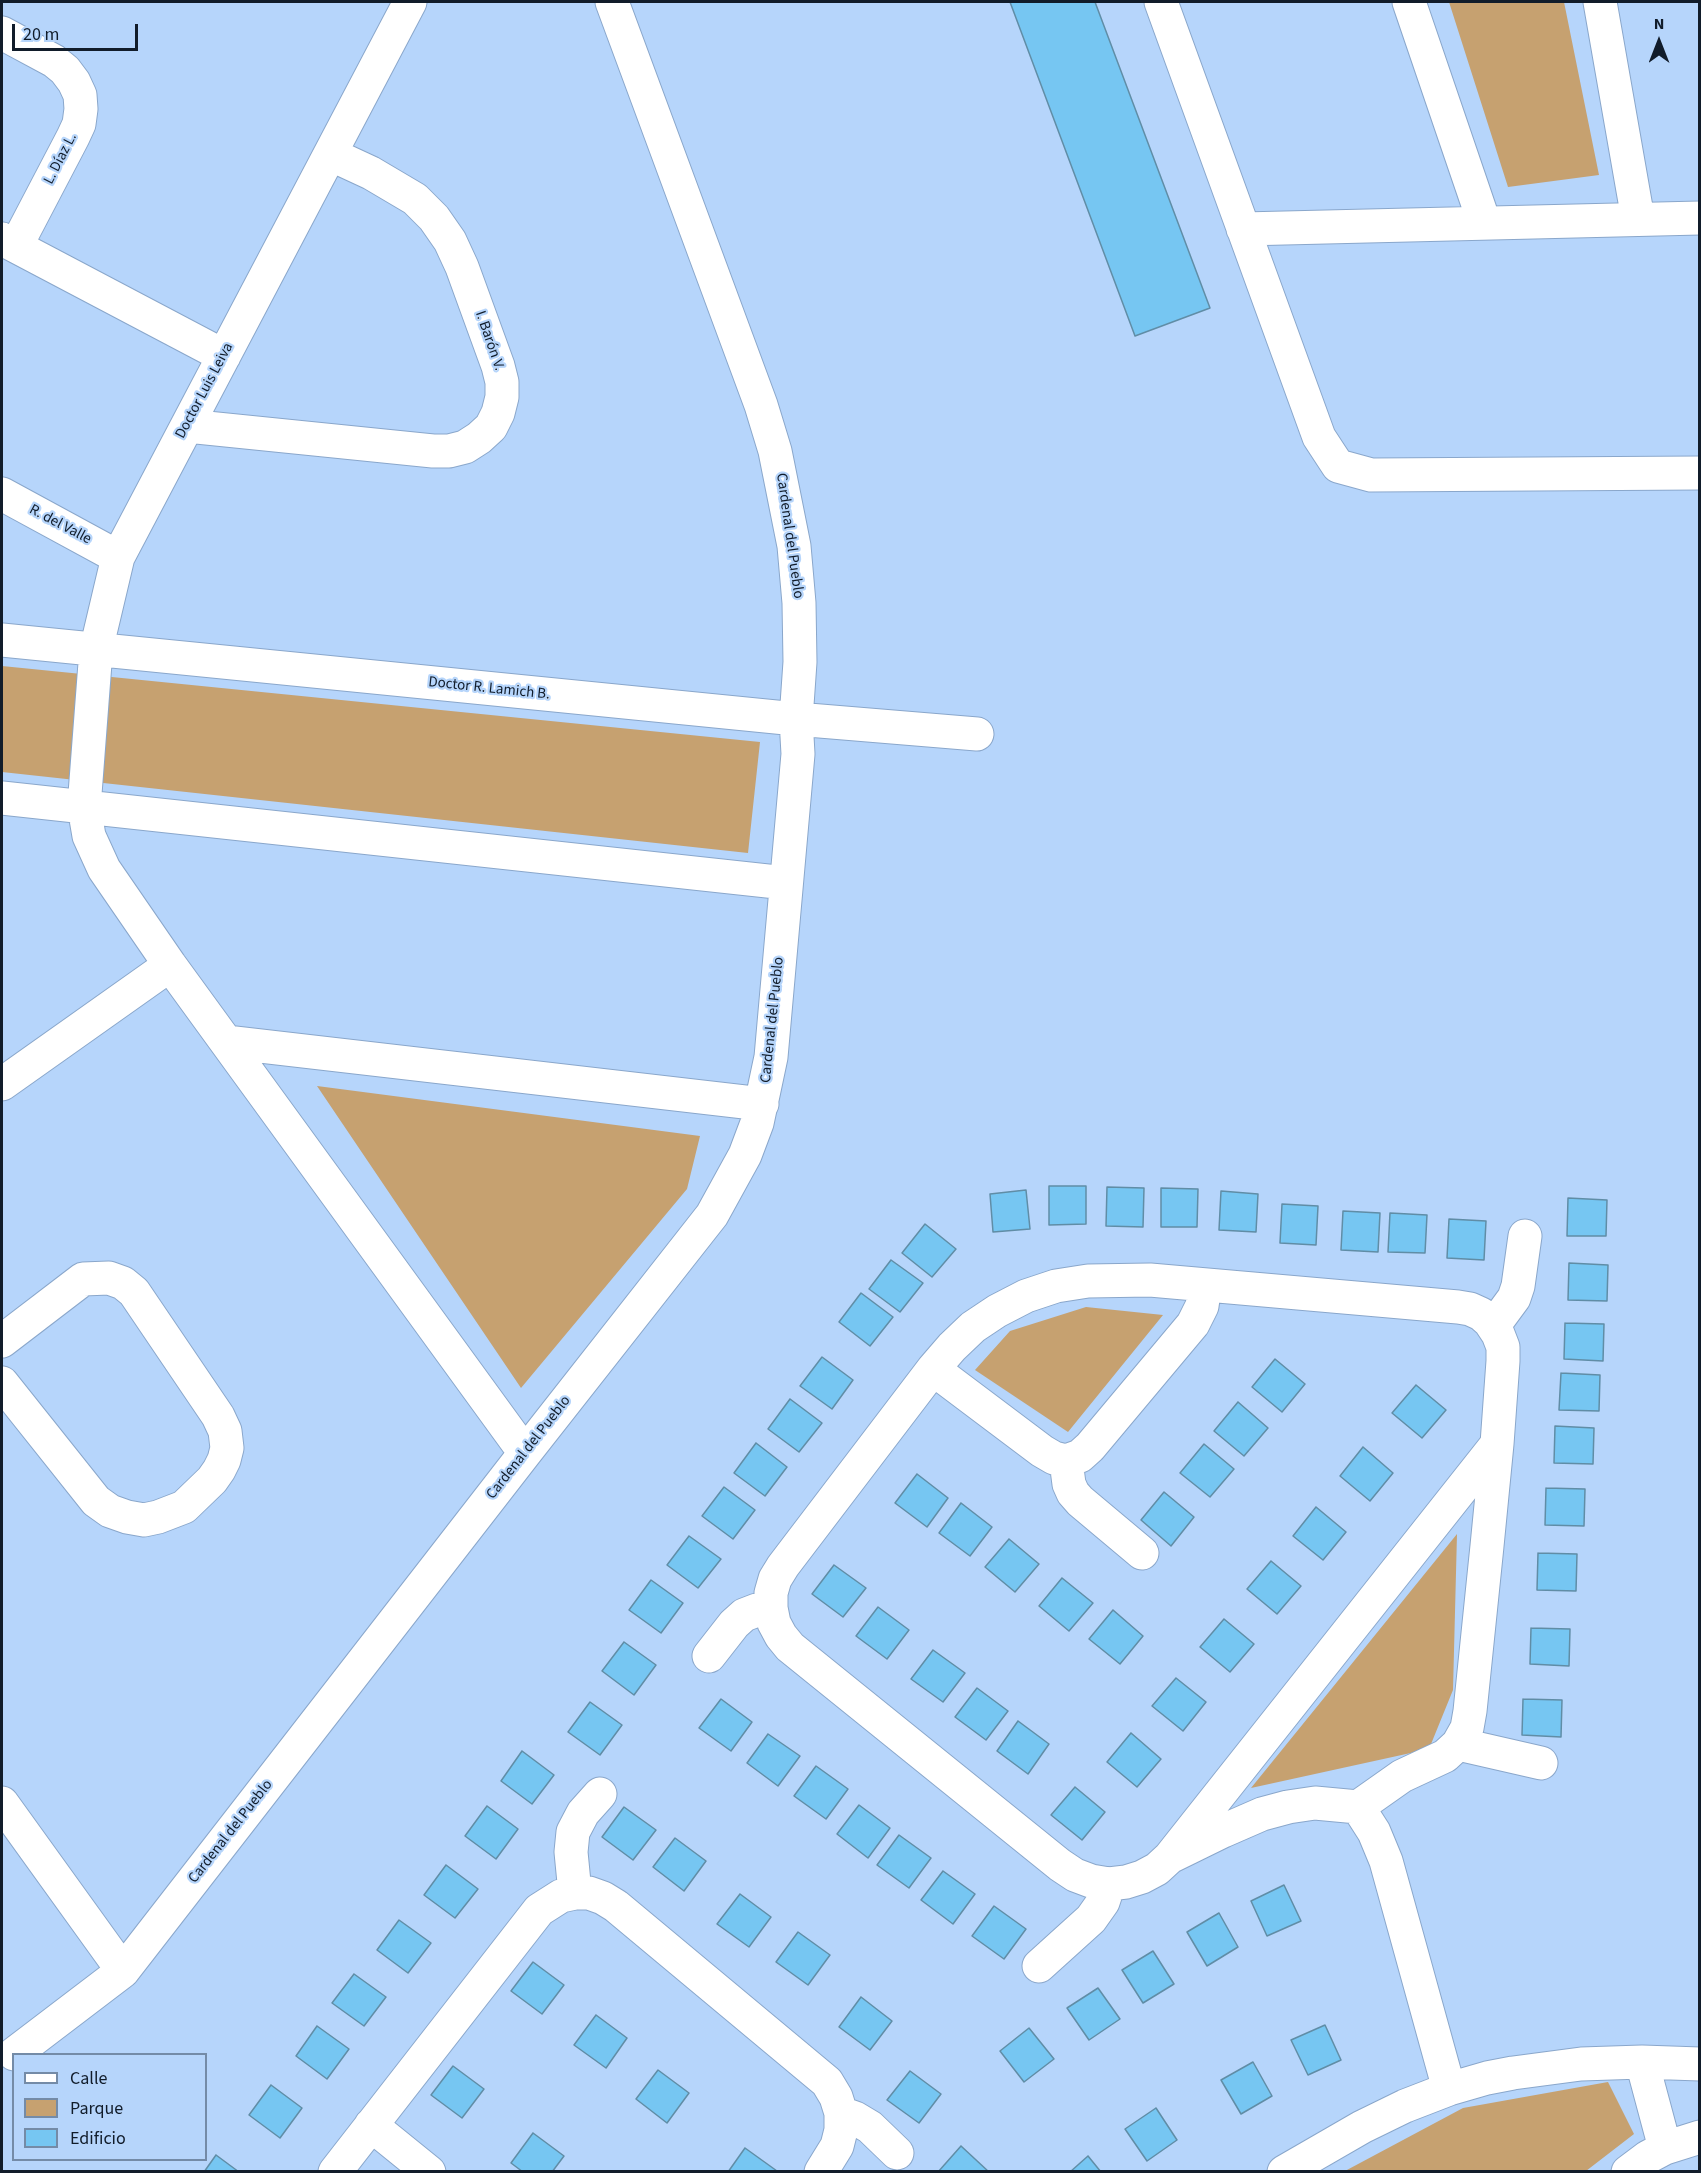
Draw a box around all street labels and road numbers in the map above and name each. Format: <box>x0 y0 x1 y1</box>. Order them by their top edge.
street label: L. Díaz L. <box>41 130 81 188</box>
street label: I. Barón V. <box>470 309 508 373</box>
street label: Doctor Luis Leiva <box>172 340 238 442</box>
street label: Cardenal del Pueblo <box>771 472 807 600</box>
street label: R. del Valle <box>26 501 94 549</box>
street label: Doctor R. Lamich B. <box>427 674 551 704</box>
street label: Cardenal del Pueblo <box>757 956 789 1084</box>
street label: Cardenal del Pueblo <box>483 1393 575 1503</box>
street label: Cardenal del Pueblo <box>185 1777 277 1887</box>

